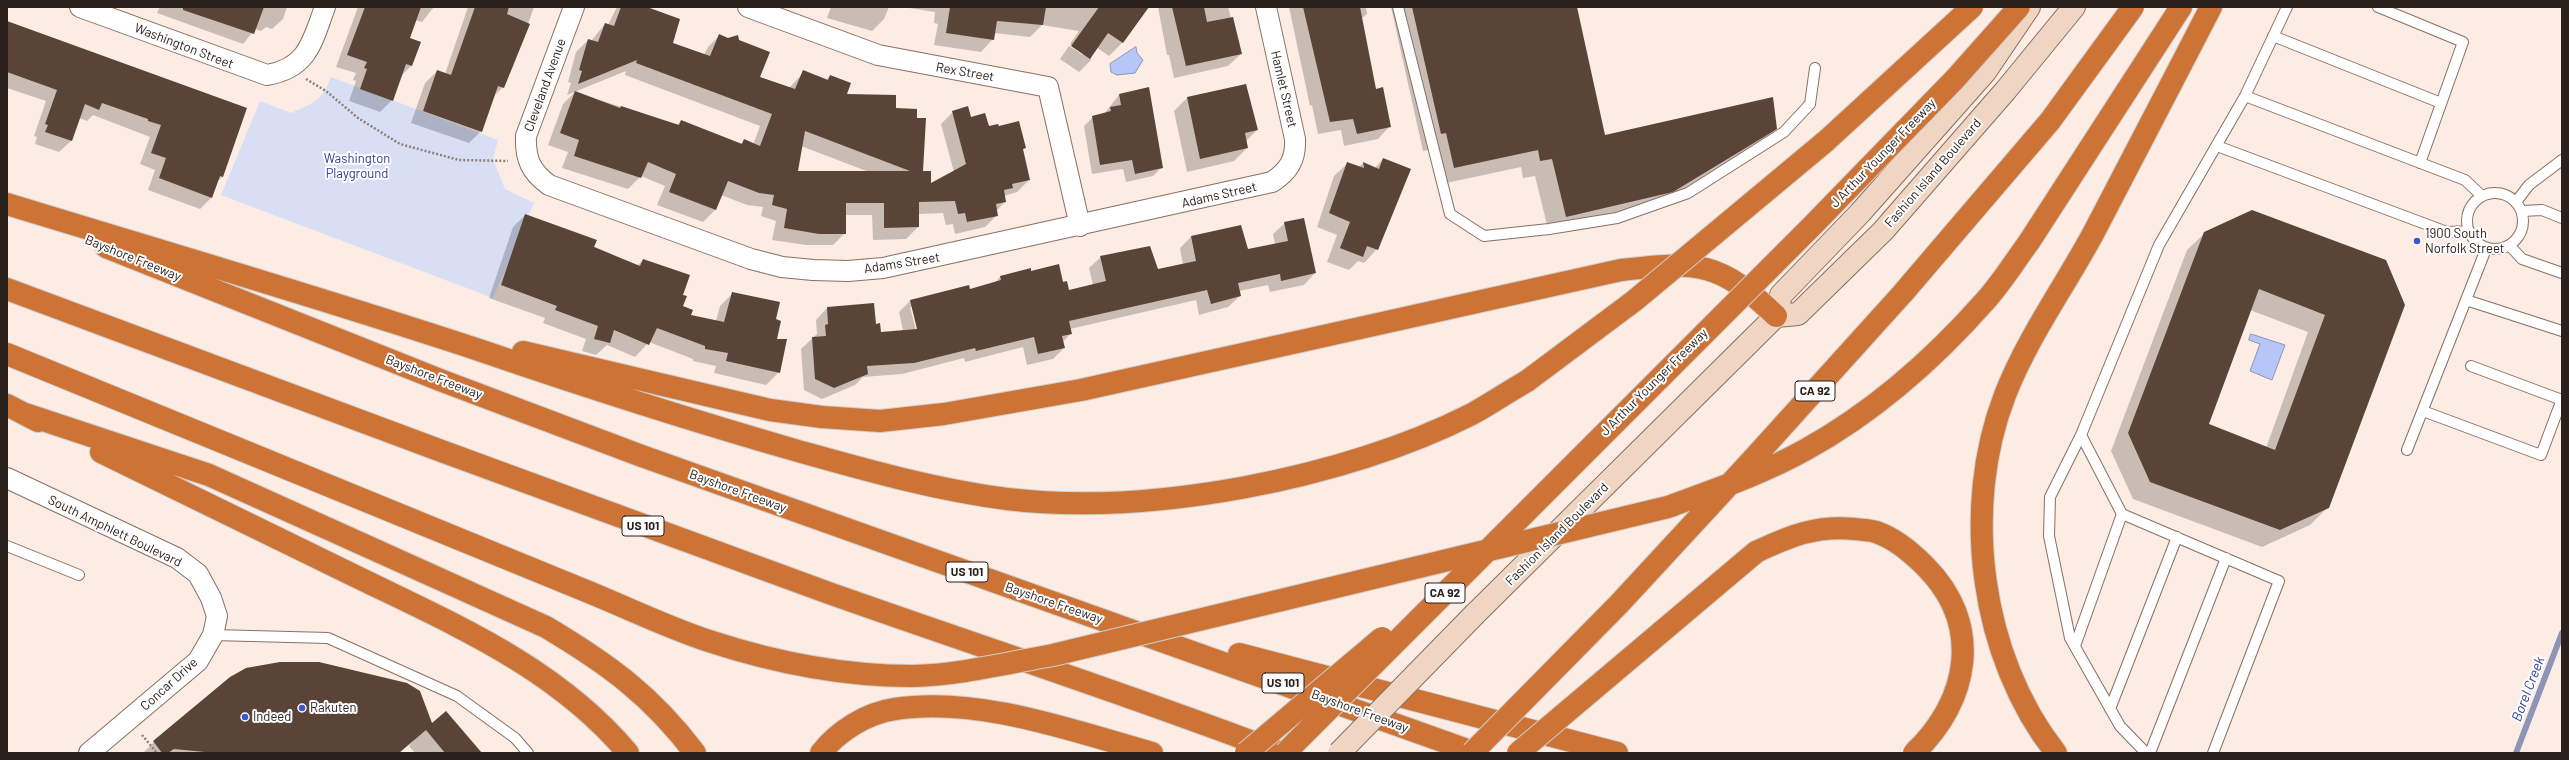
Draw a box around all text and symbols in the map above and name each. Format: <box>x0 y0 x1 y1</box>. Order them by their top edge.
street label: Washington Street <box>132 20 236 72</box>
street label: Cleveland Avenue <box>521 36 569 134</box>
street label: Hamlet Street <box>1268 49 1300 129</box>
street label: Rex Street <box>935 59 995 85</box>
street label: J Arthur Younger Freeway <box>1827 95 1939 211</box>
street label: Fashion Island Boulevard <box>1881 115 1985 231</box>
park label: Washington Playground <box>324 151 390 182</box>
street label: Adams Street <box>1180 179 1258 211</box>
place label: 1900 South Norfolk Street <box>2425 226 2504 257</box>
street label: Bayshore Freeway <box>83 232 183 284</box>
marker: 1900 South Norfolk Street <box>2412 236 2422 246</box>
street label: Adams Street <box>863 249 941 277</box>
street label: J Arthur Younger Freeway <box>1597 325 1711 439</box>
street label: Bayshore Freeway <box>384 351 484 403</box>
road number: CA 92 <box>1795 381 1835 401</box>
street label: Bayshore Freeway <box>687 466 789 516</box>
street label: Fashion Island Boulevard <box>1502 479 1612 589</box>
street label: South Amphlett Boulevard <box>45 492 185 570</box>
road number: US 101 <box>622 516 664 536</box>
road number: US 101 <box>946 562 988 582</box>
street label: Bayshore Freeway <box>1003 579 1105 627</box>
road number: CA 92 <box>1425 583 1465 603</box>
street label: Concar Drive <box>137 654 201 714</box>
water label: Borel Creek <box>2508 654 2548 724</box>
road number: US 101 <box>1262 673 1304 693</box>
street label: Bayshore Freeway <box>1309 686 1411 736</box>
place label: Rakuten <box>310 700 357 716</box>
marker: Rakuten <box>297 703 307 713</box>
place label: Indeed <box>253 709 291 725</box>
marker: Indeed <box>240 712 250 722</box>

